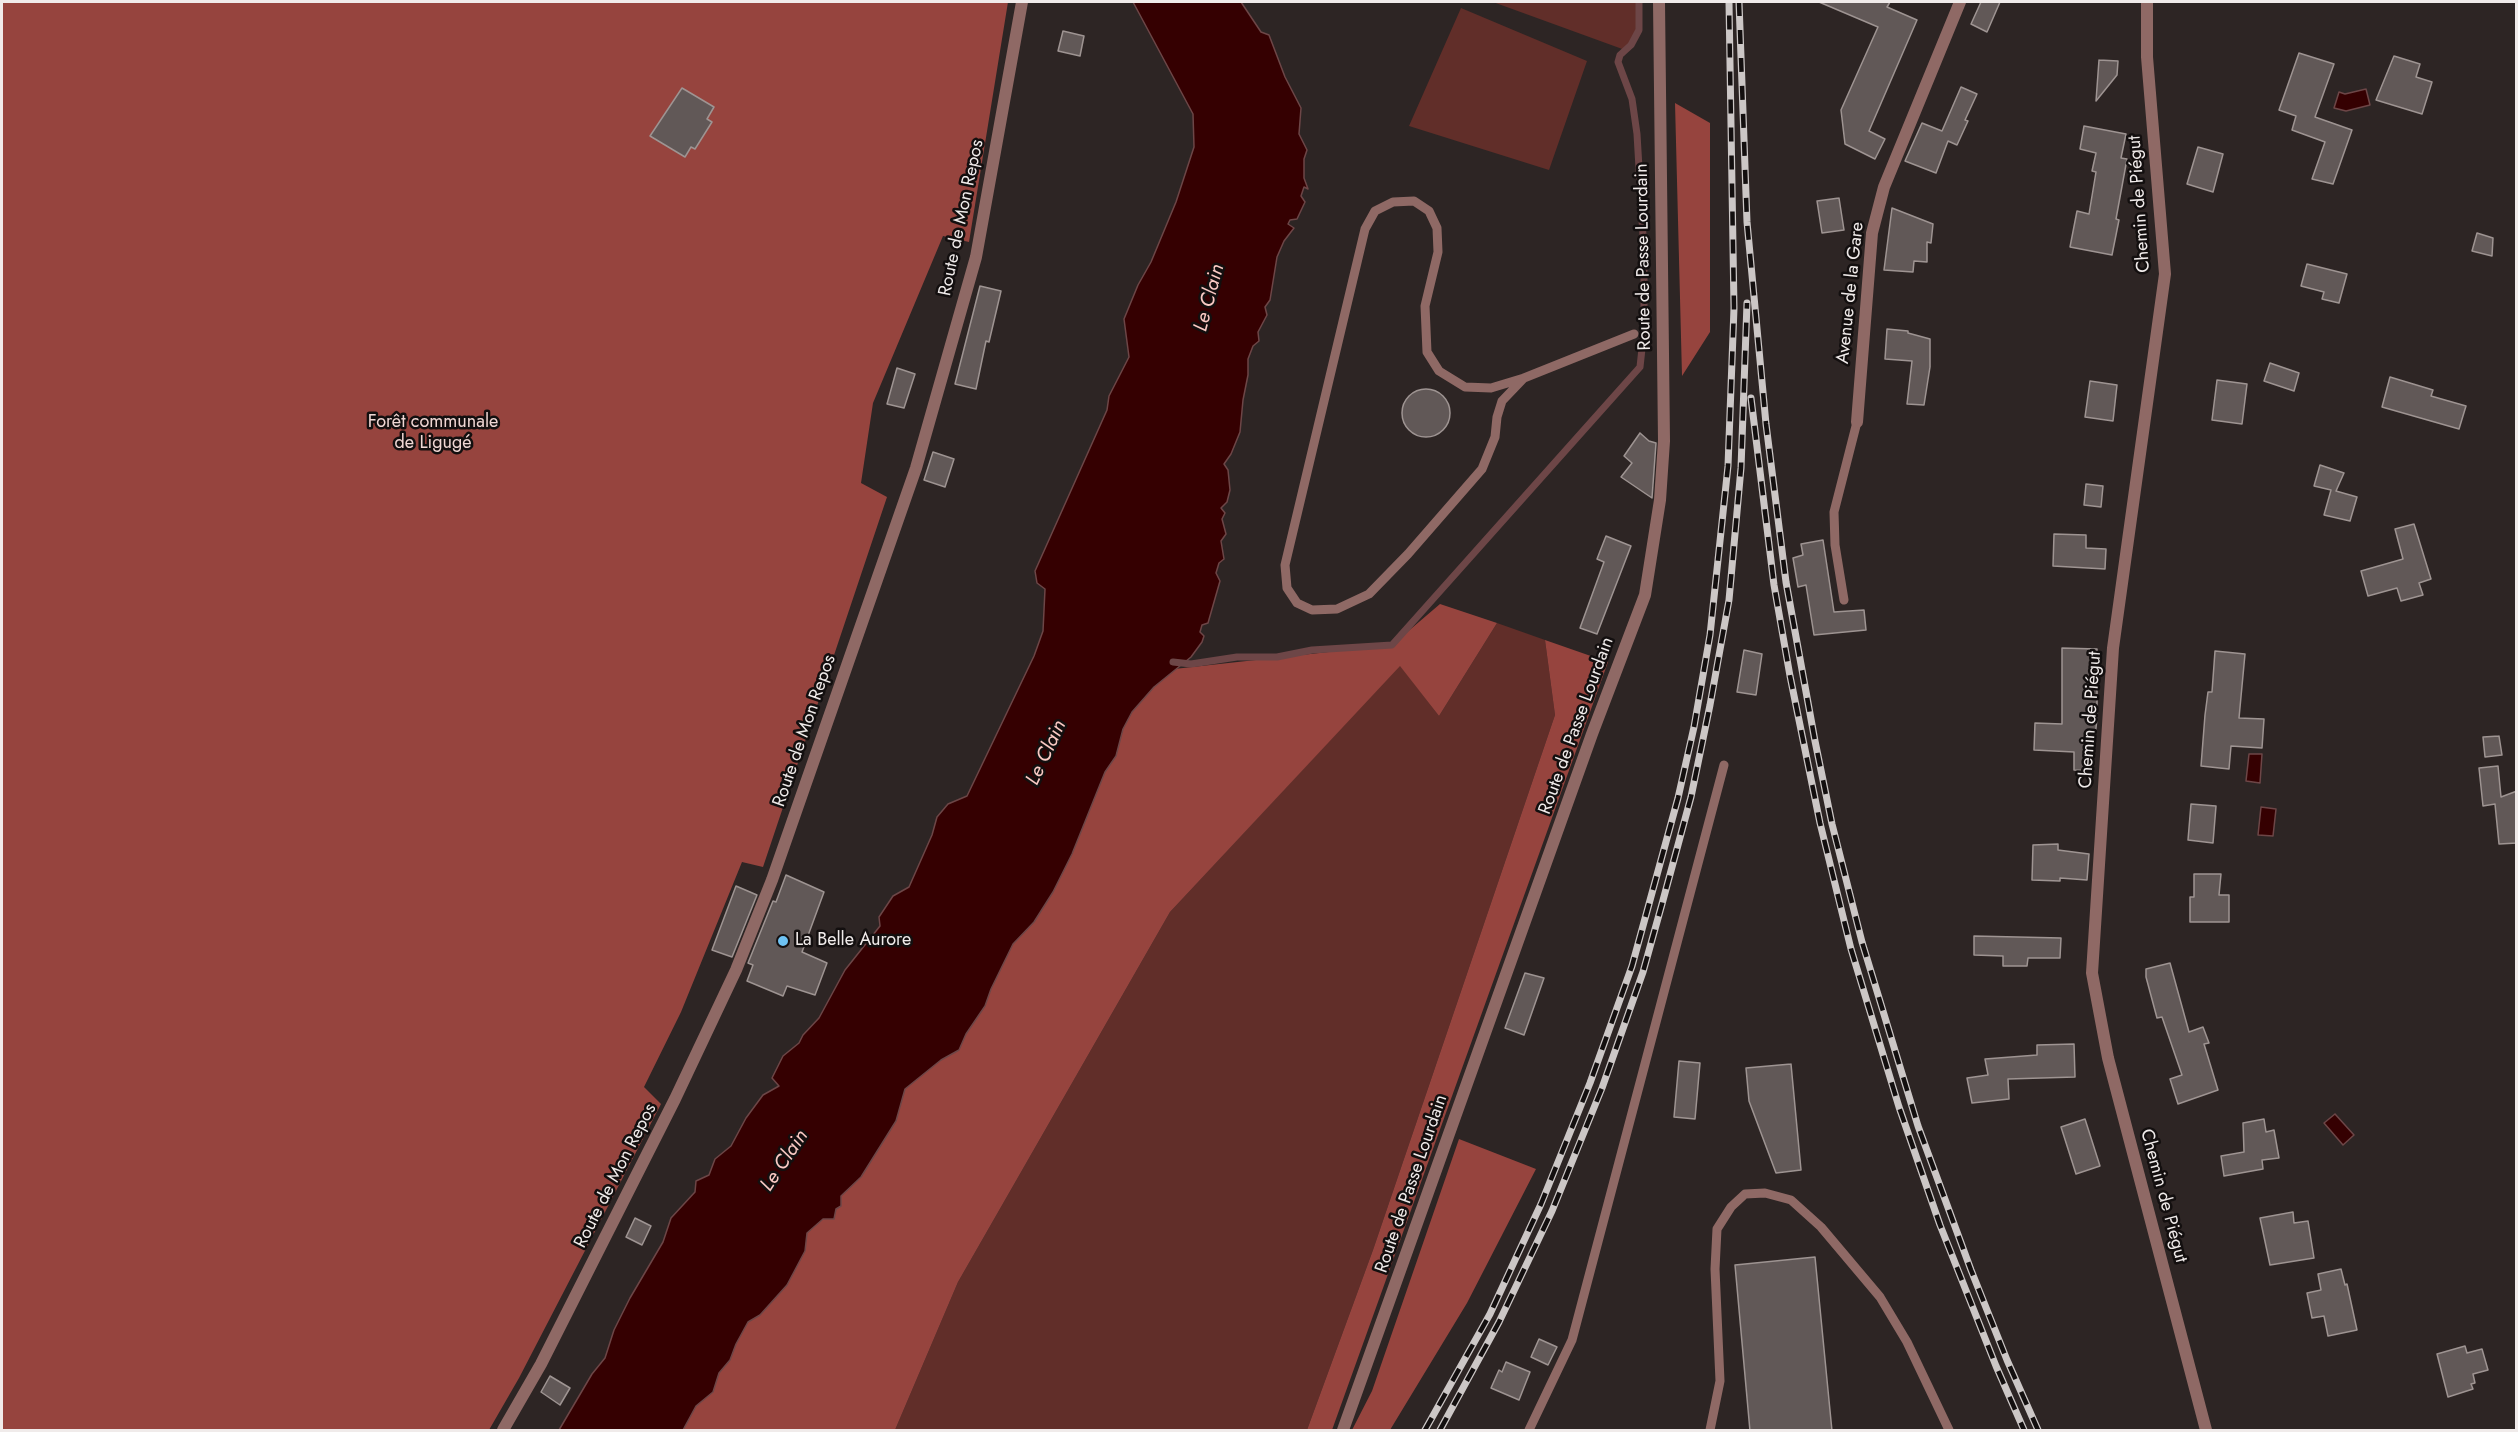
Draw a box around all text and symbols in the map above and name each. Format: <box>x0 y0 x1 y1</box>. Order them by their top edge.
street label: Chemin de Piégut <box>2124 135 2156 273</box>
street label: Route de Mon Repos <box>935 138 989 298</box>
street label: Route de Passe Lourdain <box>1632 163 1656 351</box>
street label: Avenue de la Gare <box>1833 221 1869 365</box>
water label: Le Clain <box>1190 262 1230 334</box>
park label: Forêt communale de Ligugé <box>368 412 498 454</box>
street label: Route de Passe Lourdain <box>1535 634 1619 818</box>
street label: Chemin de Piégut <box>2075 651 2107 789</box>
street label: Route de Mon Repos <box>769 652 841 810</box>
water label: Le Clain <box>1022 717 1072 789</box>
place label: La Belle Aurore <box>795 930 911 952</box>
marker: La Belle Aurore <box>776 934 790 948</box>
street label: Route de Passe Lourdain <box>1371 1092 1453 1276</box>
street label: Route de Mon Repos <box>570 1100 662 1252</box>
water label: Le Clain <box>756 1126 814 1196</box>
street label: Chemin de Piégut <box>2135 1127 2191 1265</box>

